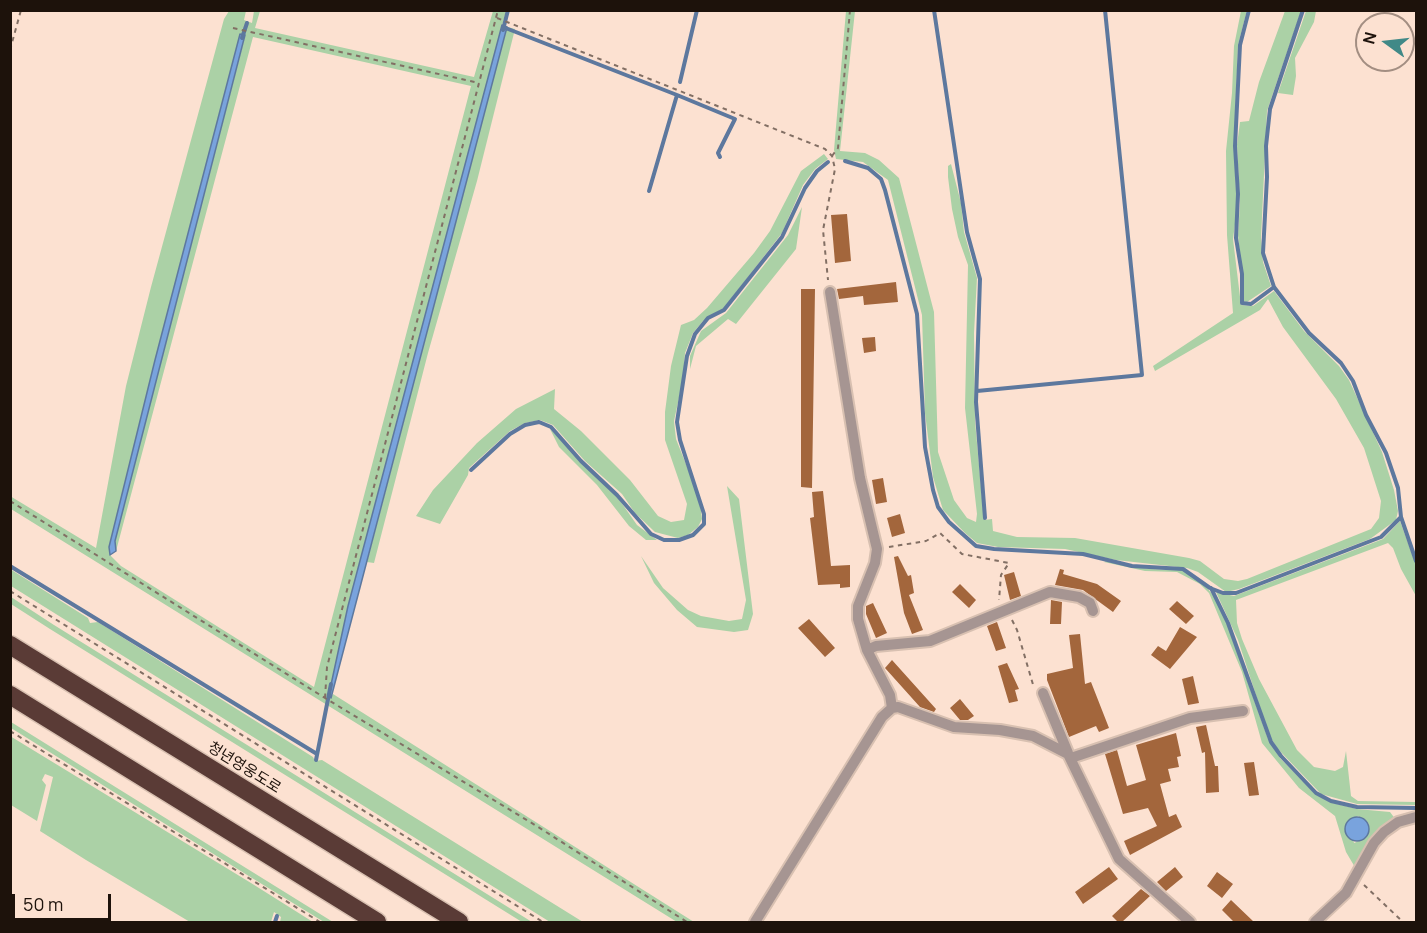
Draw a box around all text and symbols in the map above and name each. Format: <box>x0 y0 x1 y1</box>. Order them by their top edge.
north arrow <box>1355 12 1415 72</box>
text: N <box>1357 29 1382 46</box>
street label: 청년영웅도로 <box>204 738 284 798</box>
scale bar <box>15 882 114 920</box>
text: 50 m <box>23 892 63 916</box>

